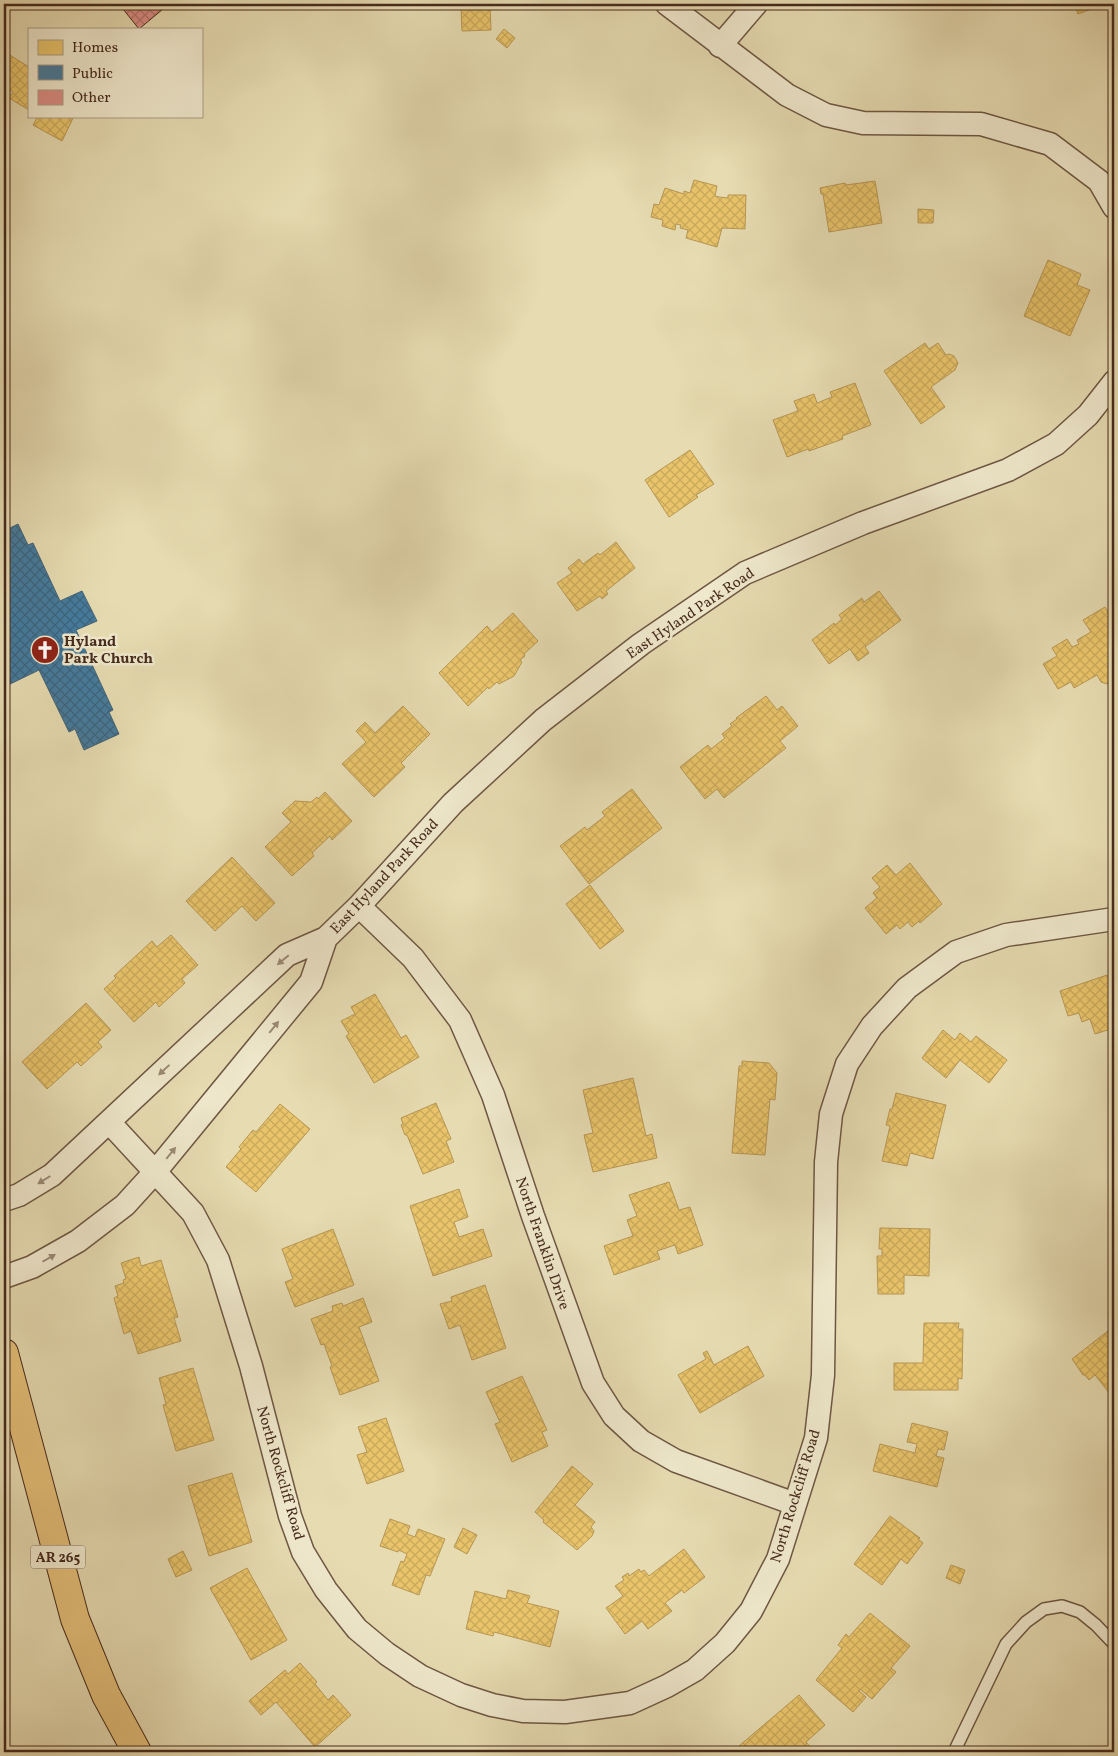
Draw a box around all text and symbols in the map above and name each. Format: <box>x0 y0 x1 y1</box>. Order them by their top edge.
legend <box>28 28 202 118</box>
text: Homes <box>72 38 118 59</box>
text: Public <box>72 64 113 85</box>
text: Other <box>72 88 111 109</box>
street label: East Hyland Park Road <box>623 563 759 665</box>
place label: Hyland Park Church <box>64 632 153 670</box>
church icon: Hyland Park Church <box>30 635 60 665</box>
street label: East Hyland Park Road <box>326 815 444 939</box>
one-way arrow <box>276 954 289 965</box>
one-way arrow <box>268 1021 279 1034</box>
one-way arrow <box>158 1064 170 1076</box>
one-way arrow <box>165 1147 176 1160</box>
street label: North Franklin Drive <box>509 1174 574 1313</box>
one-way arrow <box>37 1175 50 1184</box>
one-way arrow <box>41 1254 56 1262</box>
street label: North Rockcliff Road <box>250 1404 309 1543</box>
street label: North Rockcliff Road <box>766 1427 827 1566</box>
road number: AR 265 <box>30 1545 86 1568</box>

